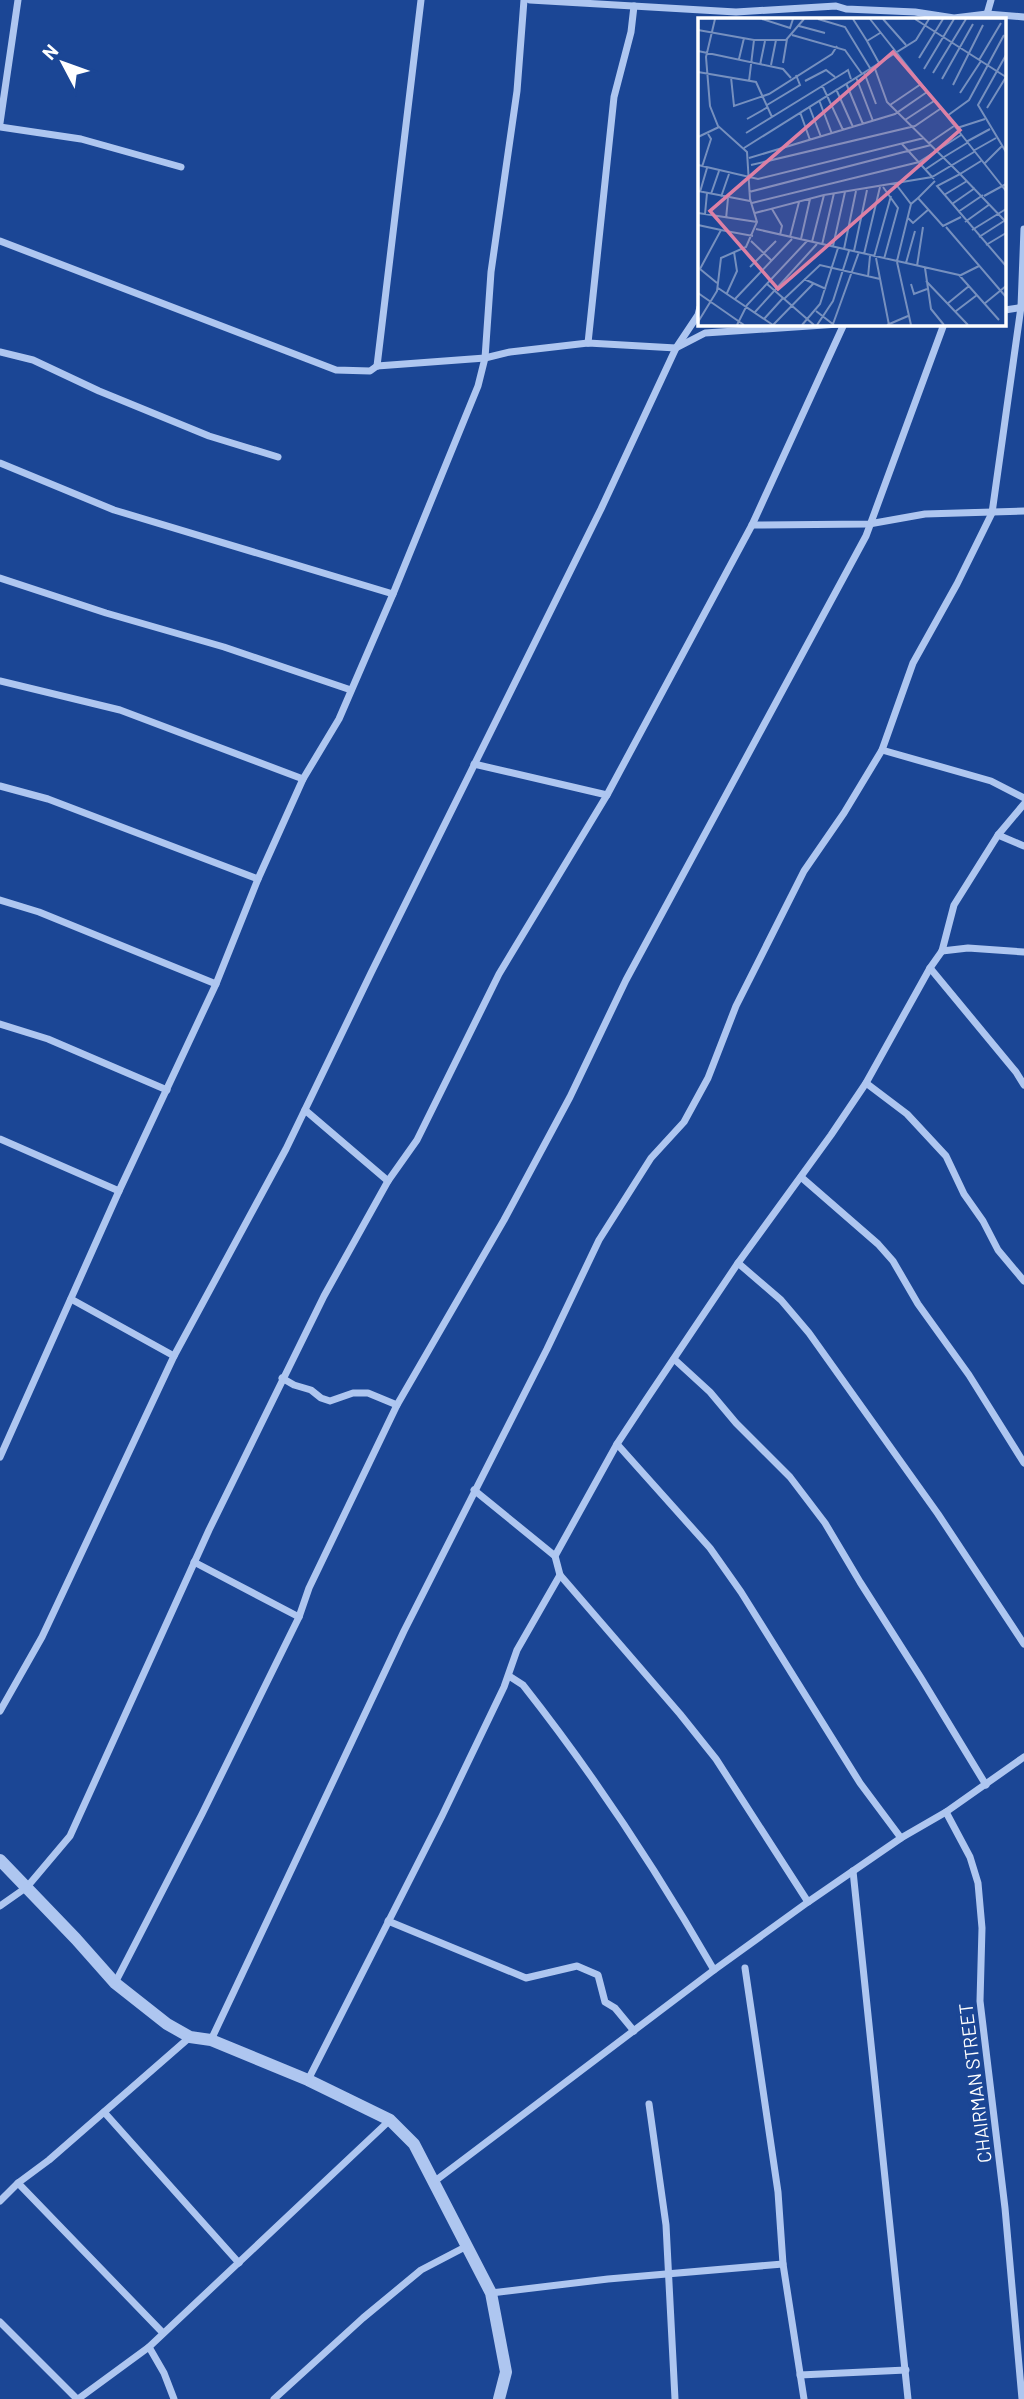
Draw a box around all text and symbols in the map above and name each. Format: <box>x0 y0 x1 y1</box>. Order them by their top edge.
inset map <box>698 18 1006 326</box>
north arrow <box>28 28 98 98</box>
text: N <box>37 39 63 64</box>
street label: CHAIRMAN STREET <box>953 2002 996 2164</box>

